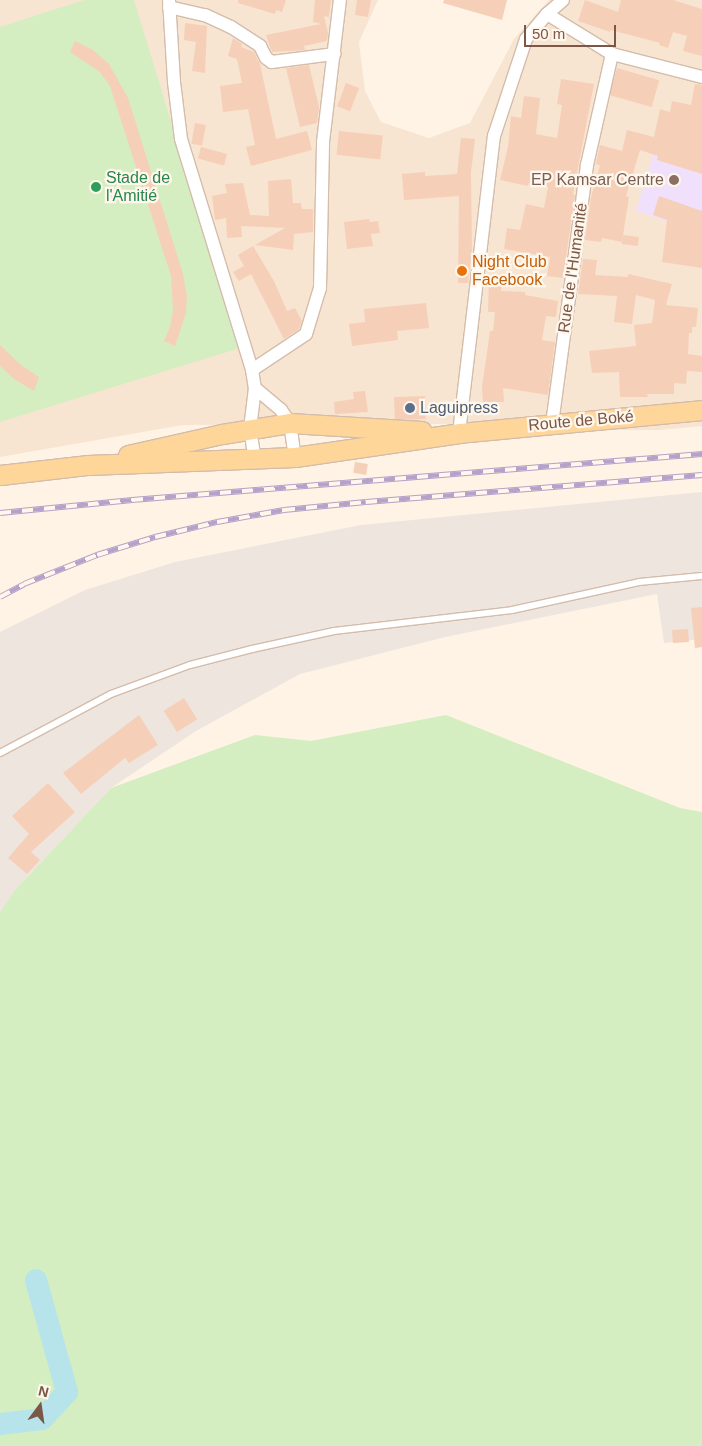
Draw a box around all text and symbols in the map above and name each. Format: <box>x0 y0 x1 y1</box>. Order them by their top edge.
scale bar <box>527 15 620 47</box>
text: 50 m <box>532 25 565 42</box>
place label: Stade de l'Amitié <box>106 168 170 206</box>
place label: EP Kamsar Centre <box>531 170 664 190</box>
marker: EP Kamsar Centre <box>668 174 680 186</box>
marker: Stade de l'Amitié <box>90 181 102 193</box>
street label: Rue de l'Humanité <box>554 202 592 334</box>
place label: Night Club Facebook <box>472 252 547 290</box>
marker: Night Club Facebook <box>456 265 468 277</box>
place label: Laguipress <box>420 398 498 418</box>
marker: Laguipress <box>404 402 416 414</box>
street label: Route de Boké <box>527 407 635 435</box>
north arrow <box>15 1381 65 1431</box>
text: N <box>37 1382 50 1400</box>

